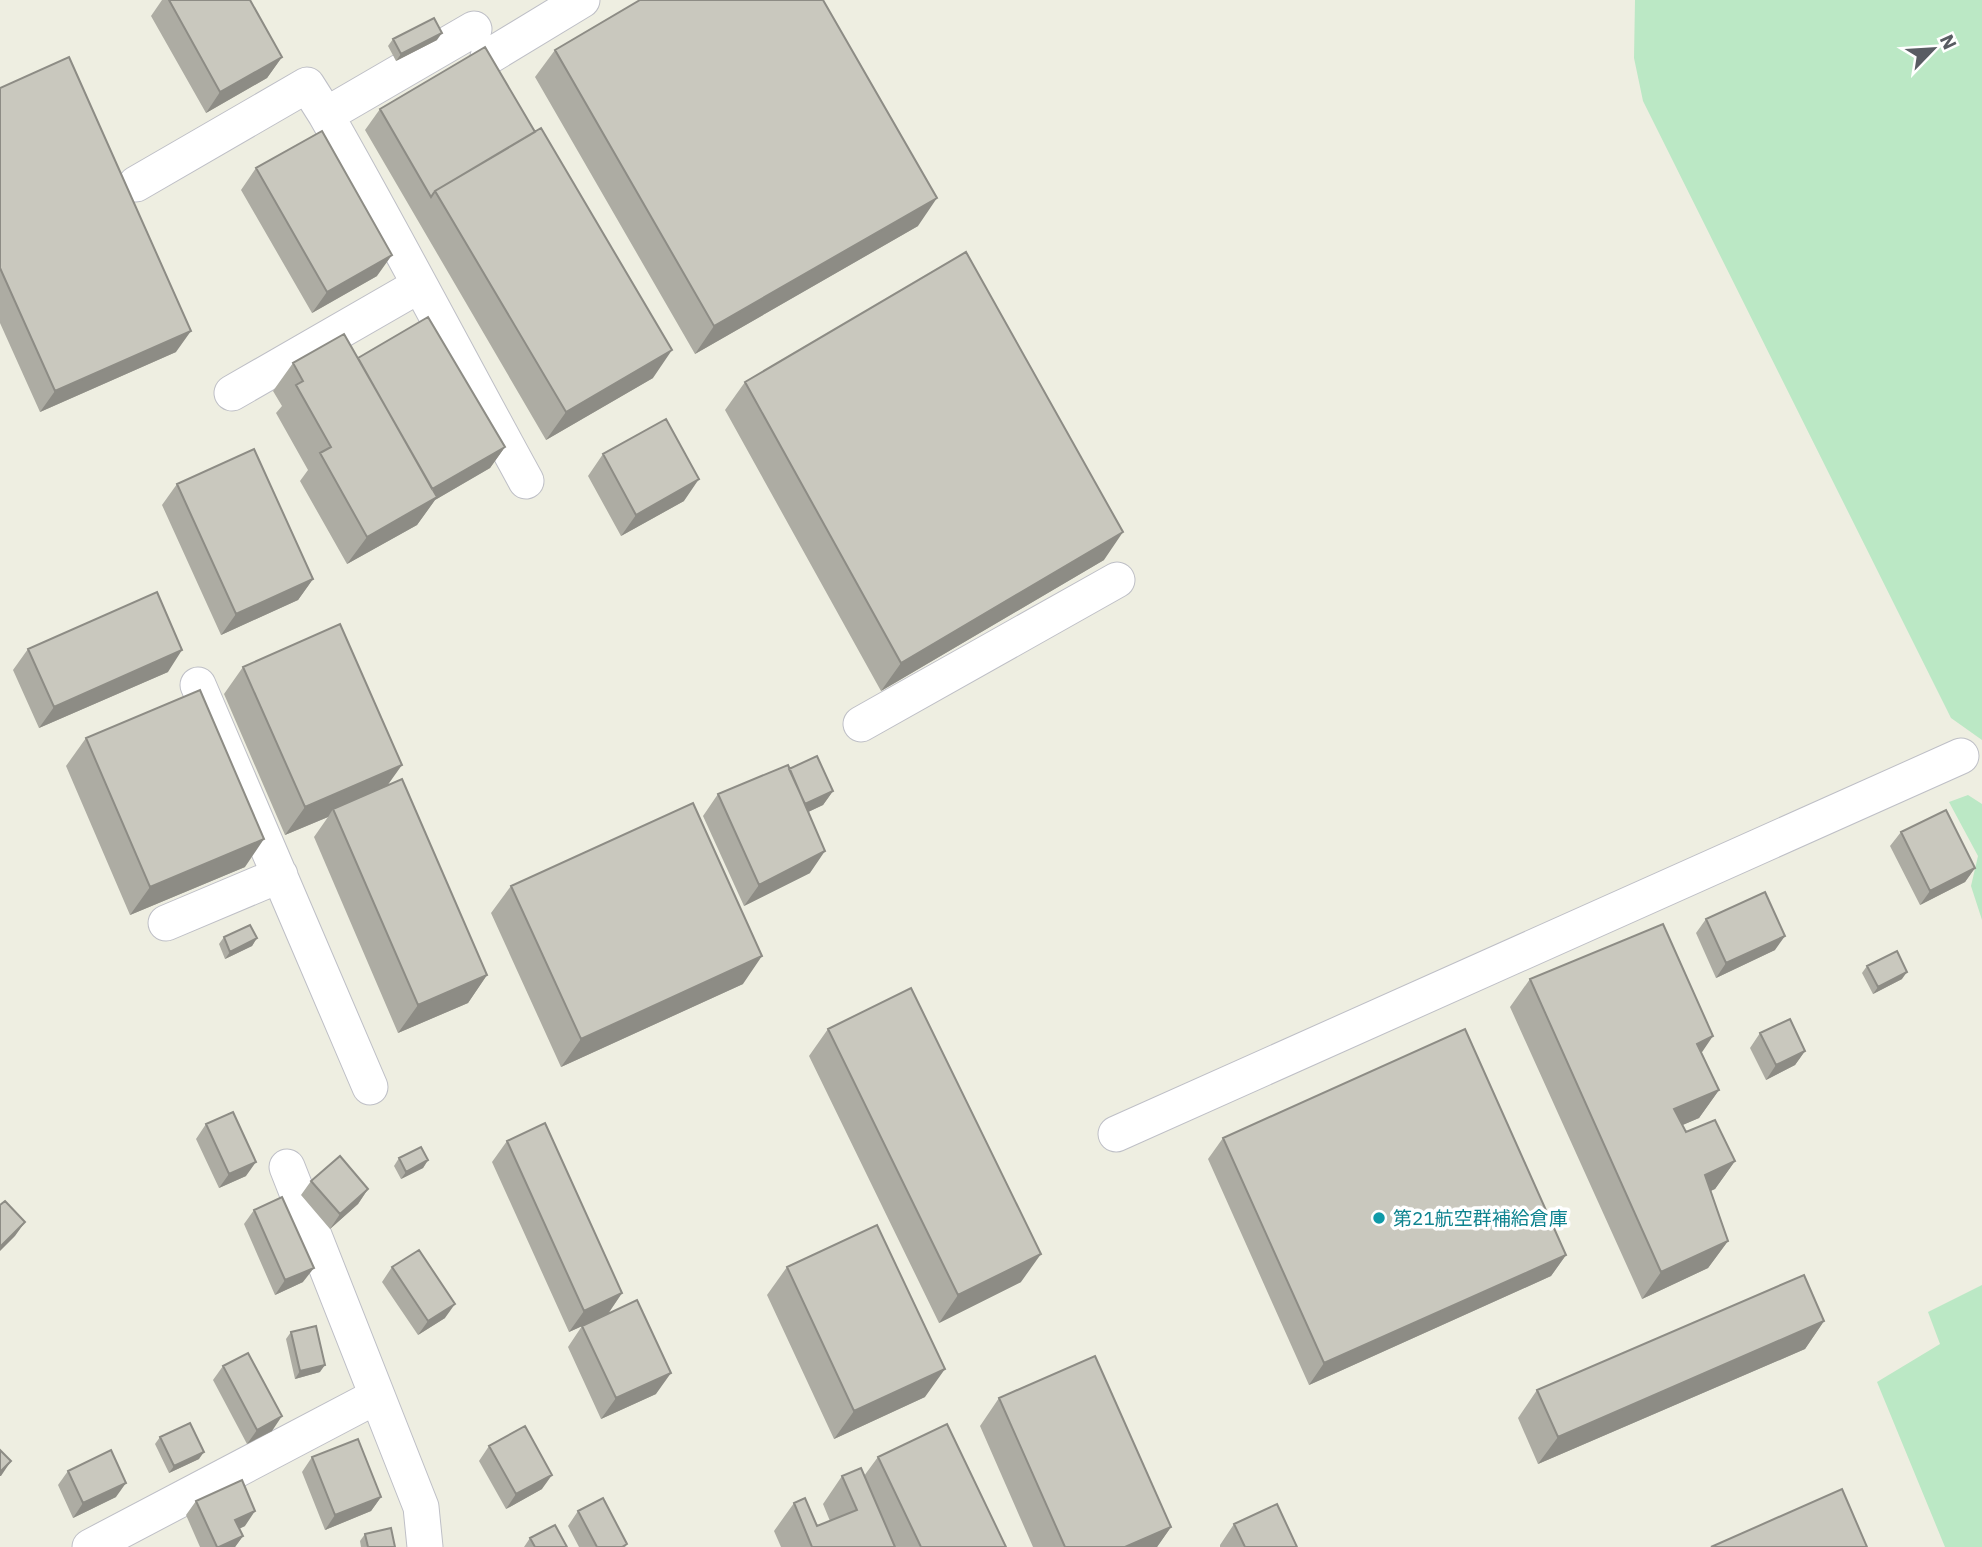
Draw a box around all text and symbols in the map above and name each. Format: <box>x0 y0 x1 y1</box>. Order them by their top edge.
north arrow <box>1898 14 1968 84</box>
text: N <box>1935 31 1962 53</box>
place label: 第21航空群補給倉庫 <box>1393 1206 1568 1230</box>
marker: 第21航空群補給倉庫 <box>1371 1210 1387 1226</box>

